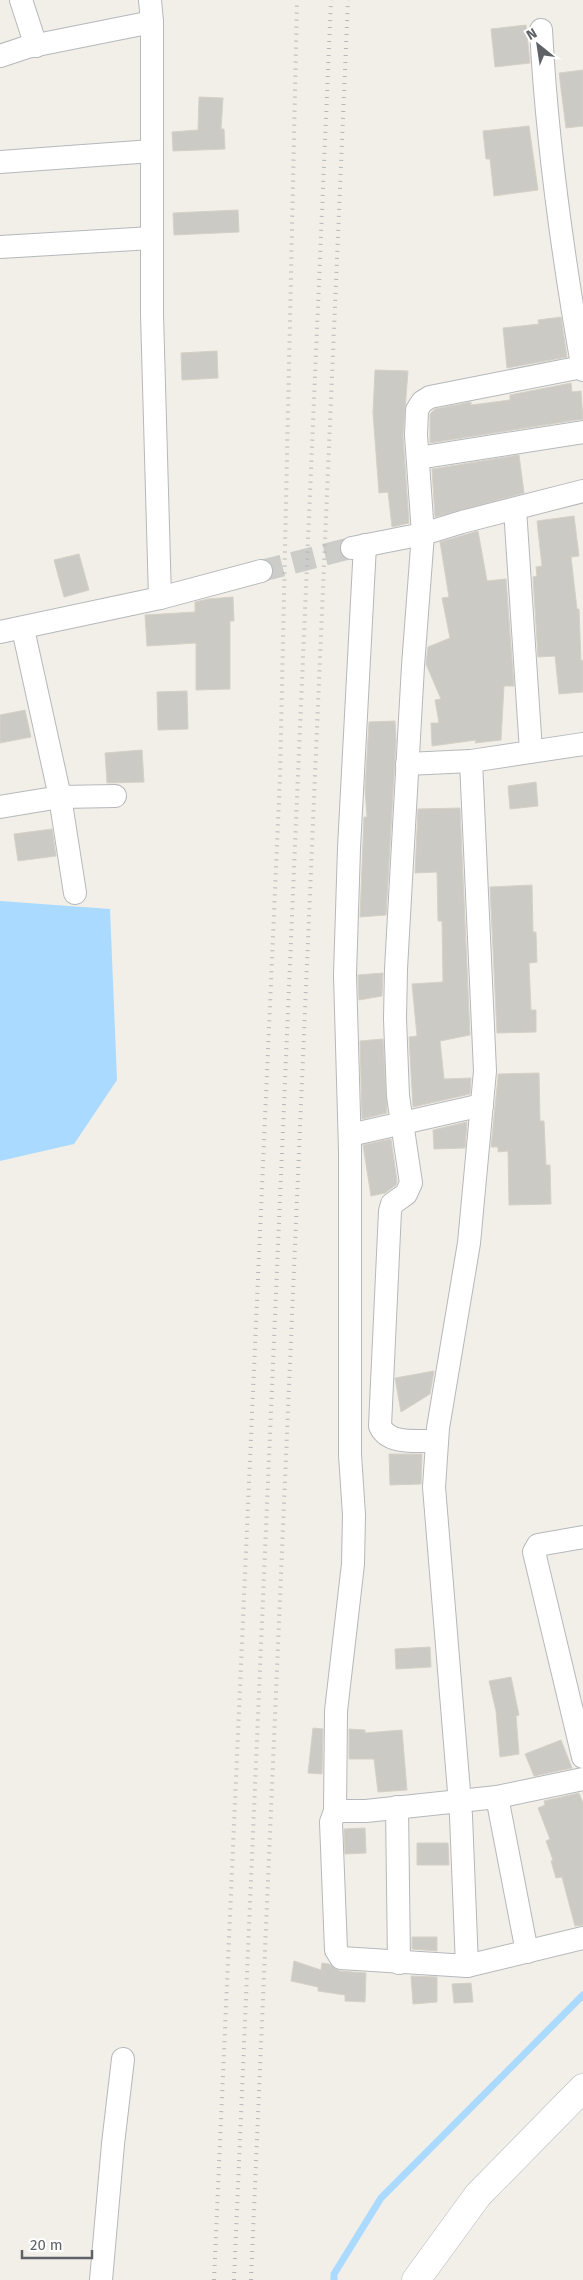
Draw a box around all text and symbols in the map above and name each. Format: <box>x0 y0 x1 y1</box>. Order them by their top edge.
north arrow <box>513 20 563 70</box>
text: N <box>523 24 540 44</box>
scale bar <box>22 2228 92 2260</box>
text: 20 m <box>30 2236 63 2254</box>

